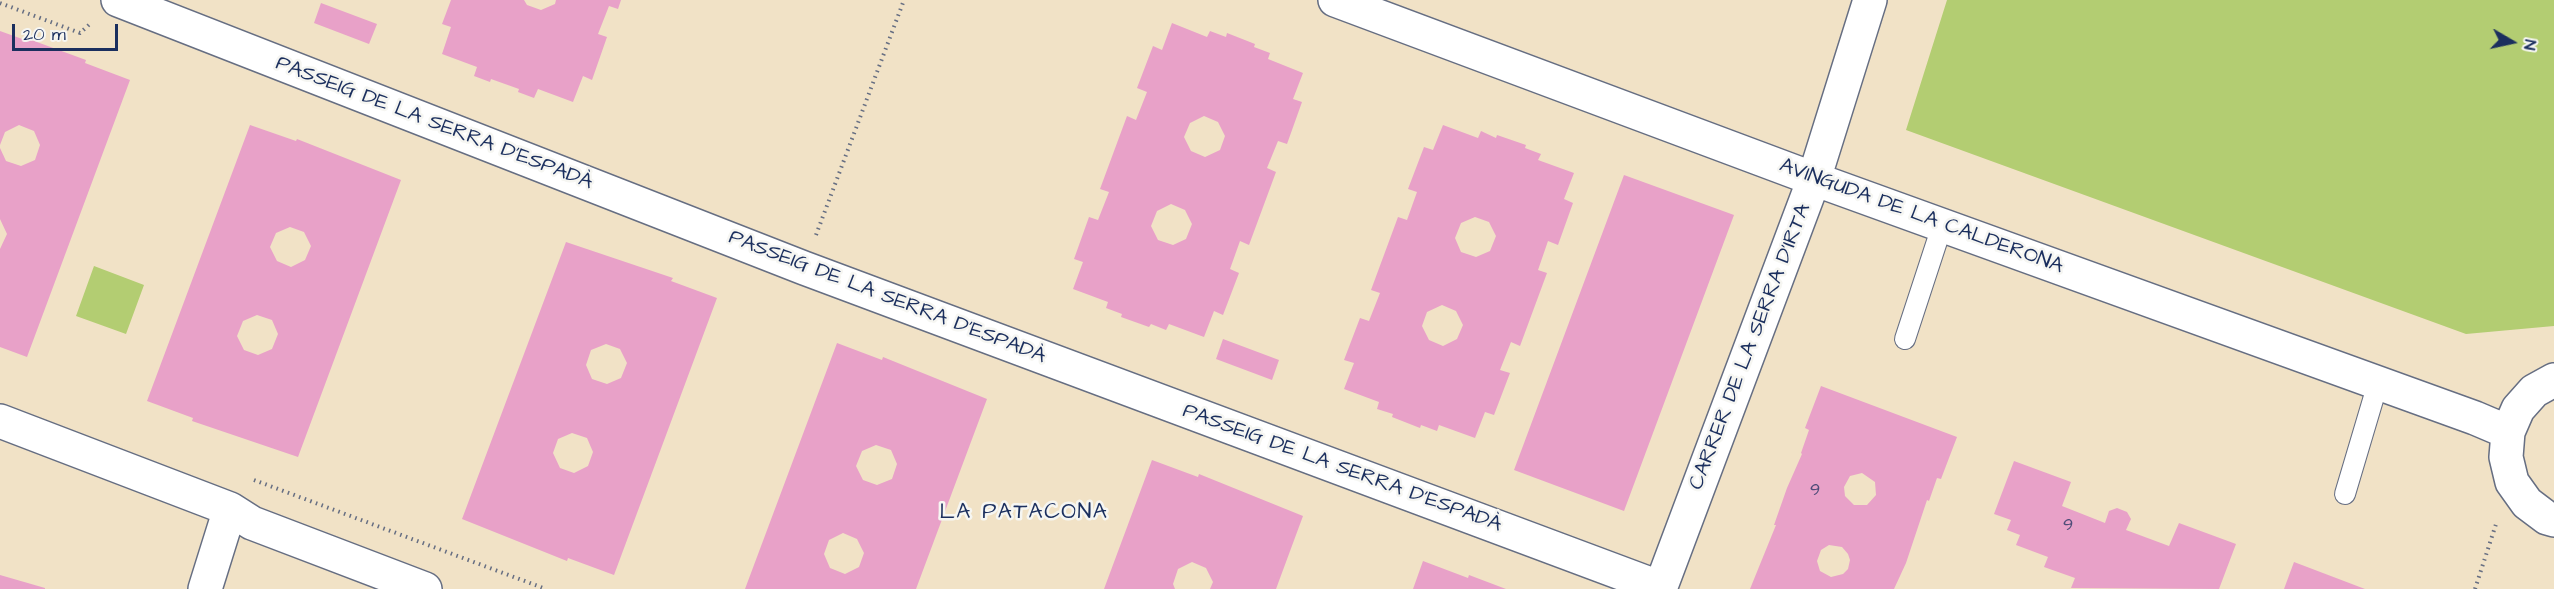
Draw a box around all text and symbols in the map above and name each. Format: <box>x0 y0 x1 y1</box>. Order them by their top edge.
scale bar <box>15 12 122 50</box>
north arrow <box>2482 12 2542 72</box>
text: 20 m <box>23 22 66 47</box>
text: N <box>2518 38 2541 51</box>
street label: PASSEIG DE LA SERRA D'ESPADÀ <box>272 52 596 196</box>
street label: AVINGUDA DE LA CALDERONA <box>1776 154 2066 280</box>
street label: CARRER DE LA SERRA D'IRTA <box>1685 200 1817 494</box>
street label: PASSEIG DE LA SERRA D'ESPADÀ <box>725 226 1049 370</box>
street label: PASSEIG DE LA SERRA D'ESPADÀ <box>1179 399 1505 539</box>
house number: 9 <box>1810 480 1820 502</box>
district label: LA PATACONA <box>940 500 1108 526</box>
house number: 9 <box>2063 515 2073 537</box>

